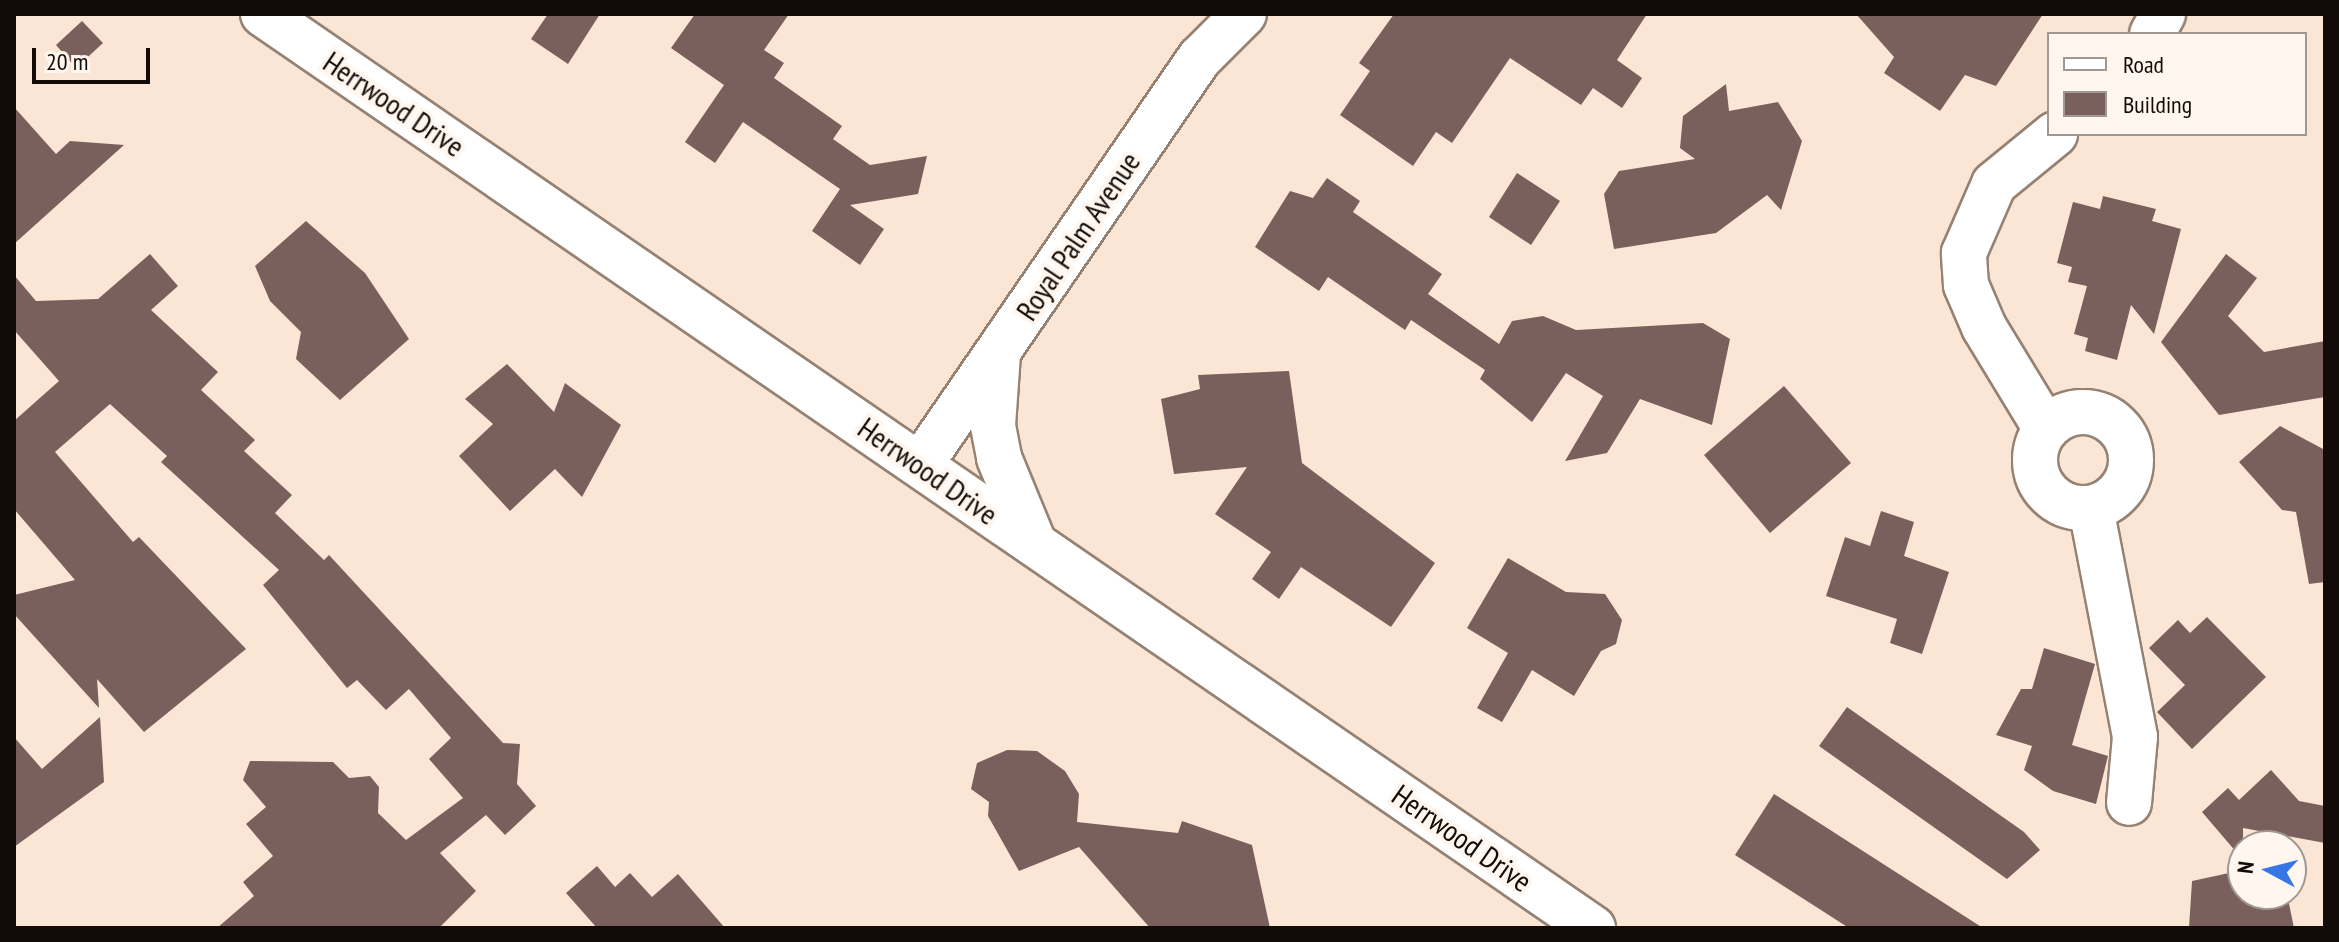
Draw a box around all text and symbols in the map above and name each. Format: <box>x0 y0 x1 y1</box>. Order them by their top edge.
scale bar <box>36 32 154 82</box>
legend <box>2047 32 2307 136</box>
street label: Herrwood Drive <box>317 44 471 164</box>
text: 20 m <box>46 46 88 77</box>
text: Road <box>2123 49 2164 80</box>
text: Building <box>2123 89 2192 120</box>
street label: Royal Palm Avenue <box>1008 145 1148 327</box>
street label: Herrwood Drive <box>851 410 1005 532</box>
street label: Herrwood Drive <box>1385 777 1539 899</box>
north arrow <box>2227 830 2307 910</box>
text: N <box>2231 860 2260 875</box>

